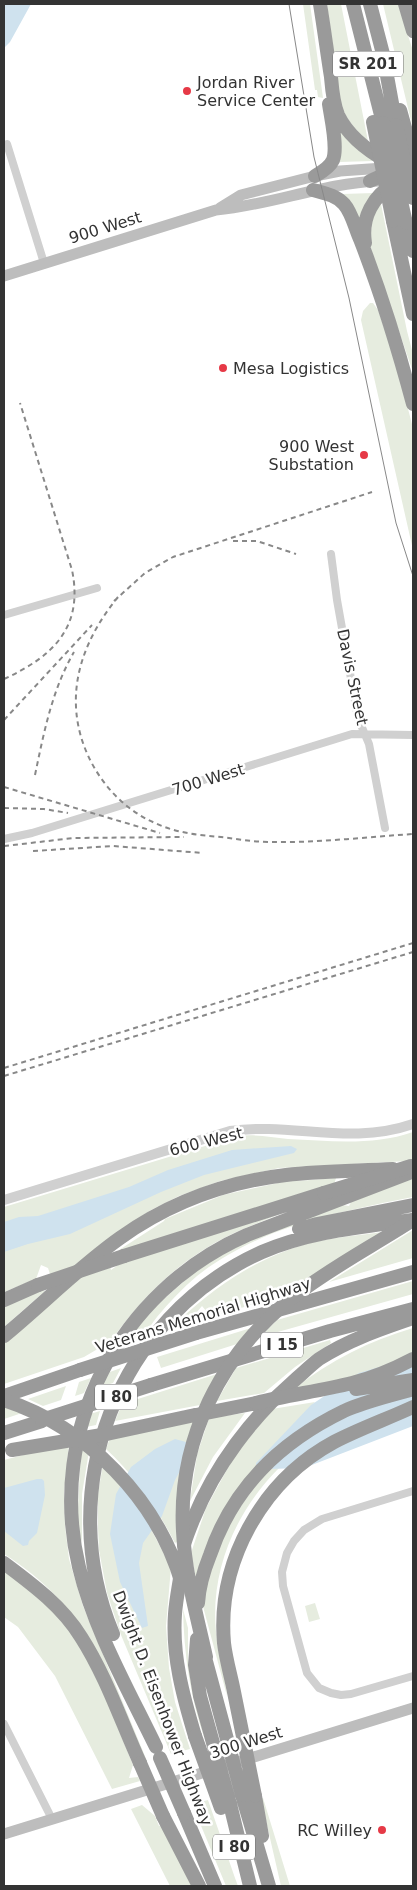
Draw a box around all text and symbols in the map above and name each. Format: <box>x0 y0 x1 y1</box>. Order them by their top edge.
road number: SR 201 <box>333 52 403 76</box>
place label: Jordan River Service Center <box>196 73 315 110</box>
marker: Jordan River Service Center <box>181 85 193 97</box>
street label: 900 West <box>67 207 144 248</box>
place label: Mesa Logistics <box>233 359 349 378</box>
marker: Mesa Logistics <box>217 362 229 374</box>
place label: 900 West Substation <box>268 437 354 474</box>
marker: 900 West Substation <box>358 449 370 461</box>
street label: Davis Street <box>333 627 372 727</box>
street label: 700 West <box>170 759 247 800</box>
street label: 600 West <box>167 1123 245 1160</box>
street label: Veterans Memorial Highway <box>93 1274 313 1357</box>
road number: I 15 <box>261 1332 303 1358</box>
road number: I 80 <box>95 1384 137 1410</box>
street label: Dwight D. Eisenhower Highway <box>109 1588 216 1829</box>
street label: 300 West <box>208 1722 285 1763</box>
place label: RC Willey <box>297 1821 372 1840</box>
marker: RC Willey <box>376 1824 388 1836</box>
road number: I 80 <box>213 1834 255 1860</box>

